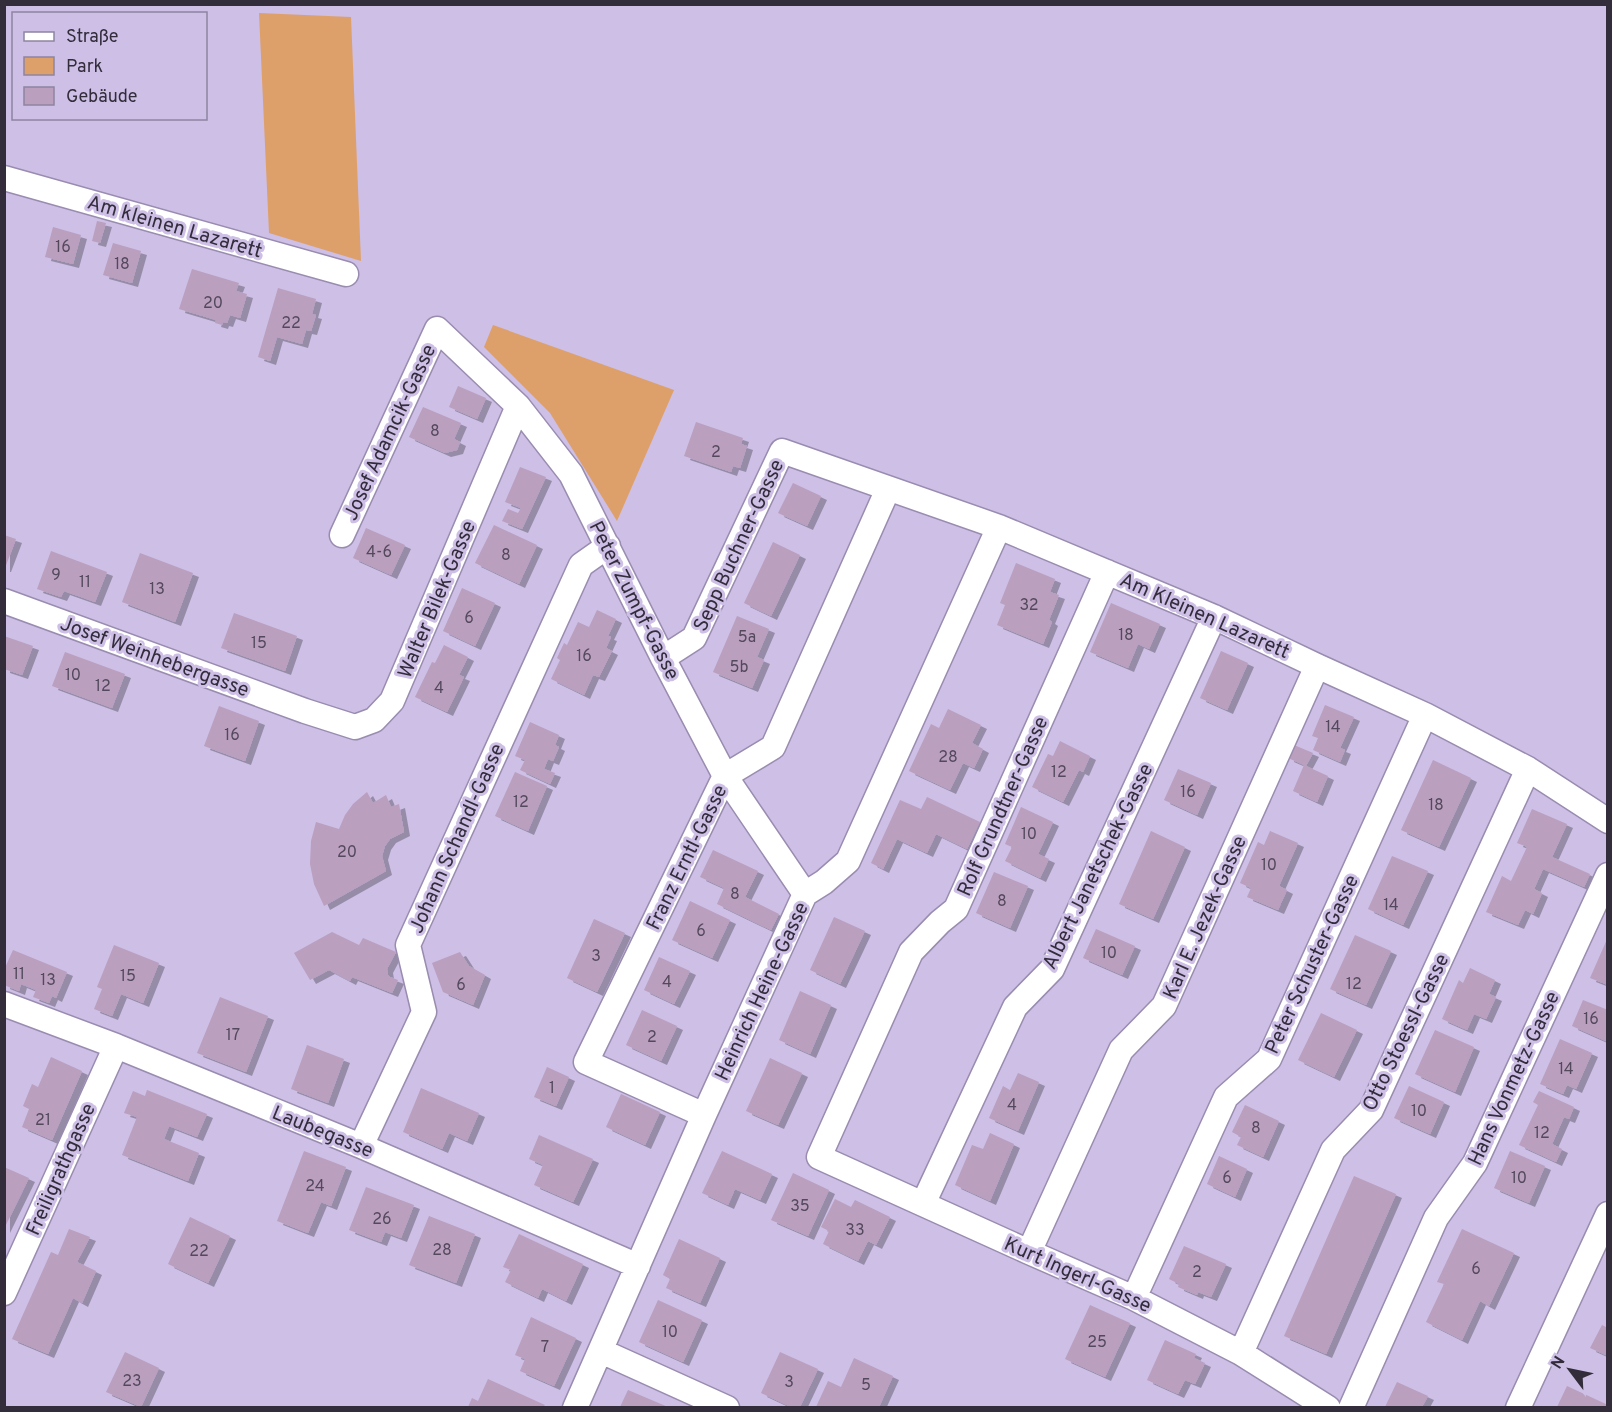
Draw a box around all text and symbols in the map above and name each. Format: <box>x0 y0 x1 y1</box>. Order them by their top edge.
legend <box>12 12 207 120</box>
text: Straße <box>66 26 118 49</box>
text: Park <box>66 56 103 79</box>
text: Gebäude <box>66 86 138 109</box>
street label: Am kleinen Lazarett <box>84 191 265 265</box>
house number: 16 <box>55 238 71 258</box>
house number: 18 <box>114 255 130 275</box>
house number: 20 <box>203 294 223 314</box>
house number: 22 <box>281 314 301 334</box>
street label: Josef Adamcik-Gasse <box>339 341 443 525</box>
house number: 8 <box>430 422 440 442</box>
house number: 2 <box>711 443 721 463</box>
street label: Sepp Buchner-Gasse <box>689 456 791 636</box>
street label: Walter Bilek-Gasse <box>393 517 483 683</box>
street label: Peter Zumpf-Gasse <box>582 517 685 685</box>
house number: 4-6 <box>366 543 392 563</box>
house number: 8 <box>501 546 511 566</box>
house number: 9 <box>51 566 61 586</box>
street label: Am Kleinen Lazarett <box>1115 568 1293 666</box>
house number: 11 <box>79 573 91 593</box>
house number: 13 <box>149 580 165 600</box>
house number: 32 <box>1019 596 1039 616</box>
house number: 6 <box>464 609 474 629</box>
street label: Josef Weinhebergasse <box>56 612 252 704</box>
house number: 18 <box>1118 626 1134 646</box>
house number: 5a <box>738 628 756 648</box>
house number: 15 <box>251 634 267 654</box>
house number: 16 <box>576 647 592 667</box>
house number: 5b <box>730 658 748 678</box>
house number: 10 <box>65 666 81 686</box>
house number: 12 <box>95 677 111 697</box>
house number: 4 <box>434 679 444 699</box>
street label: Rolf Grundtner-Gasse <box>952 713 1055 901</box>
house number: 14 <box>1325 718 1341 738</box>
house number: 16 <box>224 726 240 746</box>
street label: Johann Schandl-Gasse <box>404 740 511 938</box>
house number: 28 <box>938 748 958 768</box>
street label: Albert Janetschek-Gasse <box>1038 760 1160 974</box>
house number: 12 <box>1051 763 1067 783</box>
street label: Franz Erntl-Gasse <box>641 781 734 935</box>
house number: 16 <box>1180 783 1196 803</box>
house number: 12 <box>513 793 529 813</box>
house number: 18 <box>1428 796 1444 816</box>
house number: 10 <box>1021 825 1037 845</box>
street label: Karl E. Jezek-Gasse <box>1158 832 1254 1004</box>
house number: 20 <box>337 843 357 863</box>
house number: 10 <box>1261 856 1277 876</box>
street label: Peter Schuster-Gasse <box>1260 871 1366 1059</box>
house number: 8 <box>730 885 740 905</box>
house number: 8 <box>997 892 1007 912</box>
house number: 14 <box>1383 896 1399 916</box>
street label: Heinrich Heine-Gasse <box>710 898 816 1085</box>
house number: 6 <box>696 922 706 942</box>
house number: 10 <box>1101 944 1117 964</box>
house number: 3 <box>591 947 601 967</box>
street label: Otto Stoessl-Gasse <box>1357 950 1456 1116</box>
house number: 11 <box>13 965 25 985</box>
house number: 15 <box>120 967 136 987</box>
house number: 13 <box>40 971 56 991</box>
house number: 4 <box>662 973 672 993</box>
house number: 12 <box>1346 975 1362 995</box>
house number: 6 <box>456 976 466 996</box>
street label: Hans Vonmetz-Gasse <box>1463 988 1567 1170</box>
house number: 16 <box>1583 1010 1599 1030</box>
house number: 17 <box>226 1026 240 1046</box>
house number: 2 <box>647 1028 657 1048</box>
house number: 14 <box>1558 1060 1574 1080</box>
house number: 1 <box>549 1079 555 1099</box>
house number: 4 <box>1007 1096 1017 1116</box>
street label: Freiligrathgasse <box>21 1100 103 1240</box>
street label: Laubegasse <box>268 1101 377 1165</box>
house number: 10 <box>1411 1102 1427 1122</box>
house number: 21 <box>35 1111 51 1131</box>
house number: 8 <box>1251 1119 1261 1139</box>
house number: 12 <box>1534 1124 1550 1144</box>
house number: 6 <box>1222 1169 1232 1189</box>
house number: 10 <box>1511 1169 1527 1189</box>
house number: 24 <box>305 1177 325 1197</box>
house number: 35 <box>790 1197 810 1217</box>
house number: 26 <box>372 1210 392 1230</box>
house number: 33 <box>845 1221 865 1241</box>
street label: Kurt Ingerl-Gasse <box>999 1232 1155 1320</box>
house number: 28 <box>432 1241 452 1261</box>
house number: 22 <box>189 1242 209 1262</box>
house number: 6 <box>1471 1260 1481 1280</box>
house number: 2 <box>1192 1263 1202 1283</box>
house number: 10 <box>662 1323 678 1343</box>
house number: 25 <box>1087 1333 1107 1353</box>
house number: 7 <box>541 1338 549 1358</box>
north arrow <box>1540 1340 1600 1400</box>
text: N <box>1547 1353 1571 1373</box>
house number: 23 <box>122 1372 142 1392</box>
house number: 3 <box>784 1373 794 1393</box>
house number: 5 <box>861 1376 871 1396</box>

